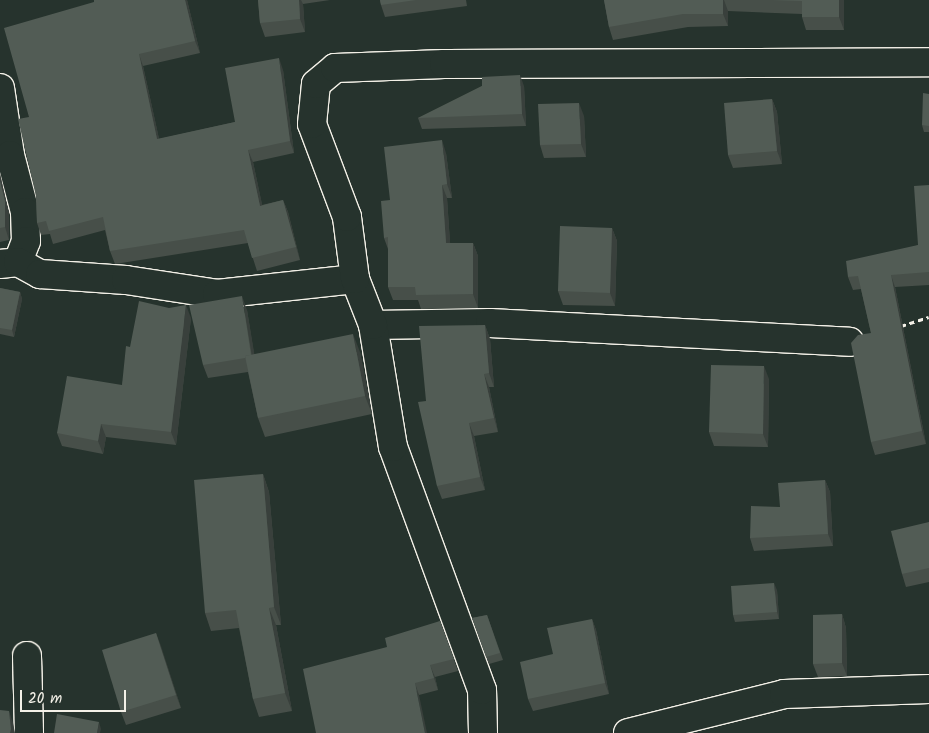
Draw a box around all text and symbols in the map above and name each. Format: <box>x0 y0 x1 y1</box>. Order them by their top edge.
scale bar <box>22 680 129 712</box>
text: 20 m <box>28 687 62 711</box>

